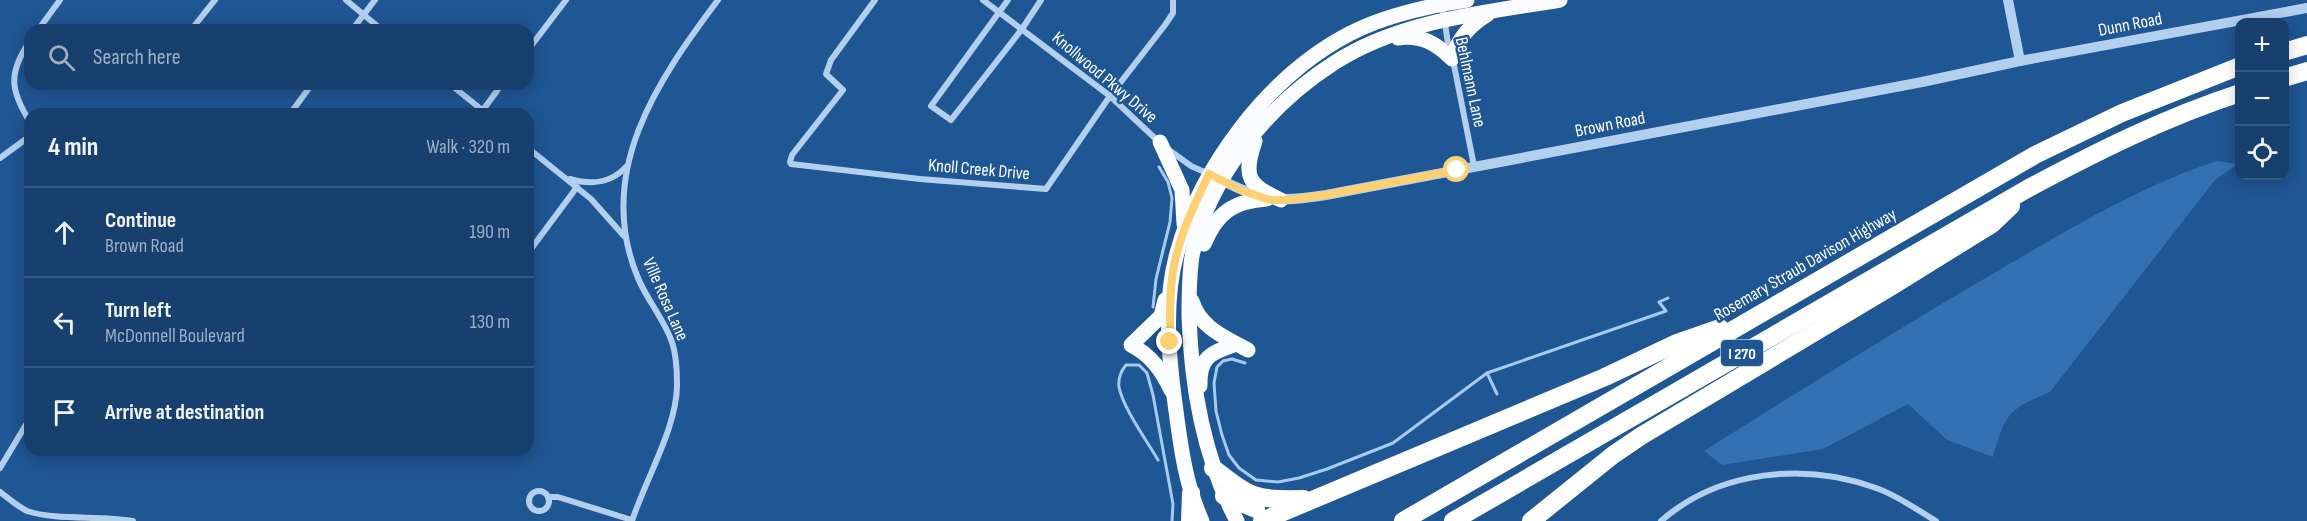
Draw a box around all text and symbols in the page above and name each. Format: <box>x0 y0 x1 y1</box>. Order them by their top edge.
street label: Dunn Road <box>2096 8 2164 41</box>
map controls <box>2235 18 2289 180</box>
button: + <box>2235 18 2289 72</box>
search box <box>24 24 534 90</box>
street label: Knollwood Pkwy Drive <box>1048 27 1162 128</box>
street label: Behlmann Lane <box>1451 35 1490 129</box>
icon: search <box>45 41 78 74</box>
text: Search here <box>93 44 180 71</box>
button: − <box>2235 72 2289 126</box>
street label: Brown Road <box>1573 107 1647 142</box>
button: locate <box>2235 126 2289 180</box>
text: 4 min <box>48 132 98 163</box>
text: Walk · 320 m <box>427 135 510 159</box>
street label: Knoll Creek Drive <box>927 155 1031 184</box>
route start <box>1443 156 1469 182</box>
street label: Rosemary Straub Davison Highway <box>1710 204 1900 325</box>
text: Continue <box>105 207 176 234</box>
icon: ahead <box>48 216 81 249</box>
text: 190 m <box>469 220 510 244</box>
text: Brown Road <box>105 234 184 258</box>
street label: Ville Rosa Lane <box>638 254 693 344</box>
text: Turn left <box>105 297 171 324</box>
icon: left <box>48 306 81 339</box>
text: 130 m <box>470 310 510 334</box>
text: McDonnell Boulevard <box>105 324 245 348</box>
route end <box>1156 328 1182 354</box>
road number: I 270 <box>1721 340 1763 366</box>
icon: arrive <box>48 396 81 429</box>
text: Arrive at destination <box>105 399 264 426</box>

